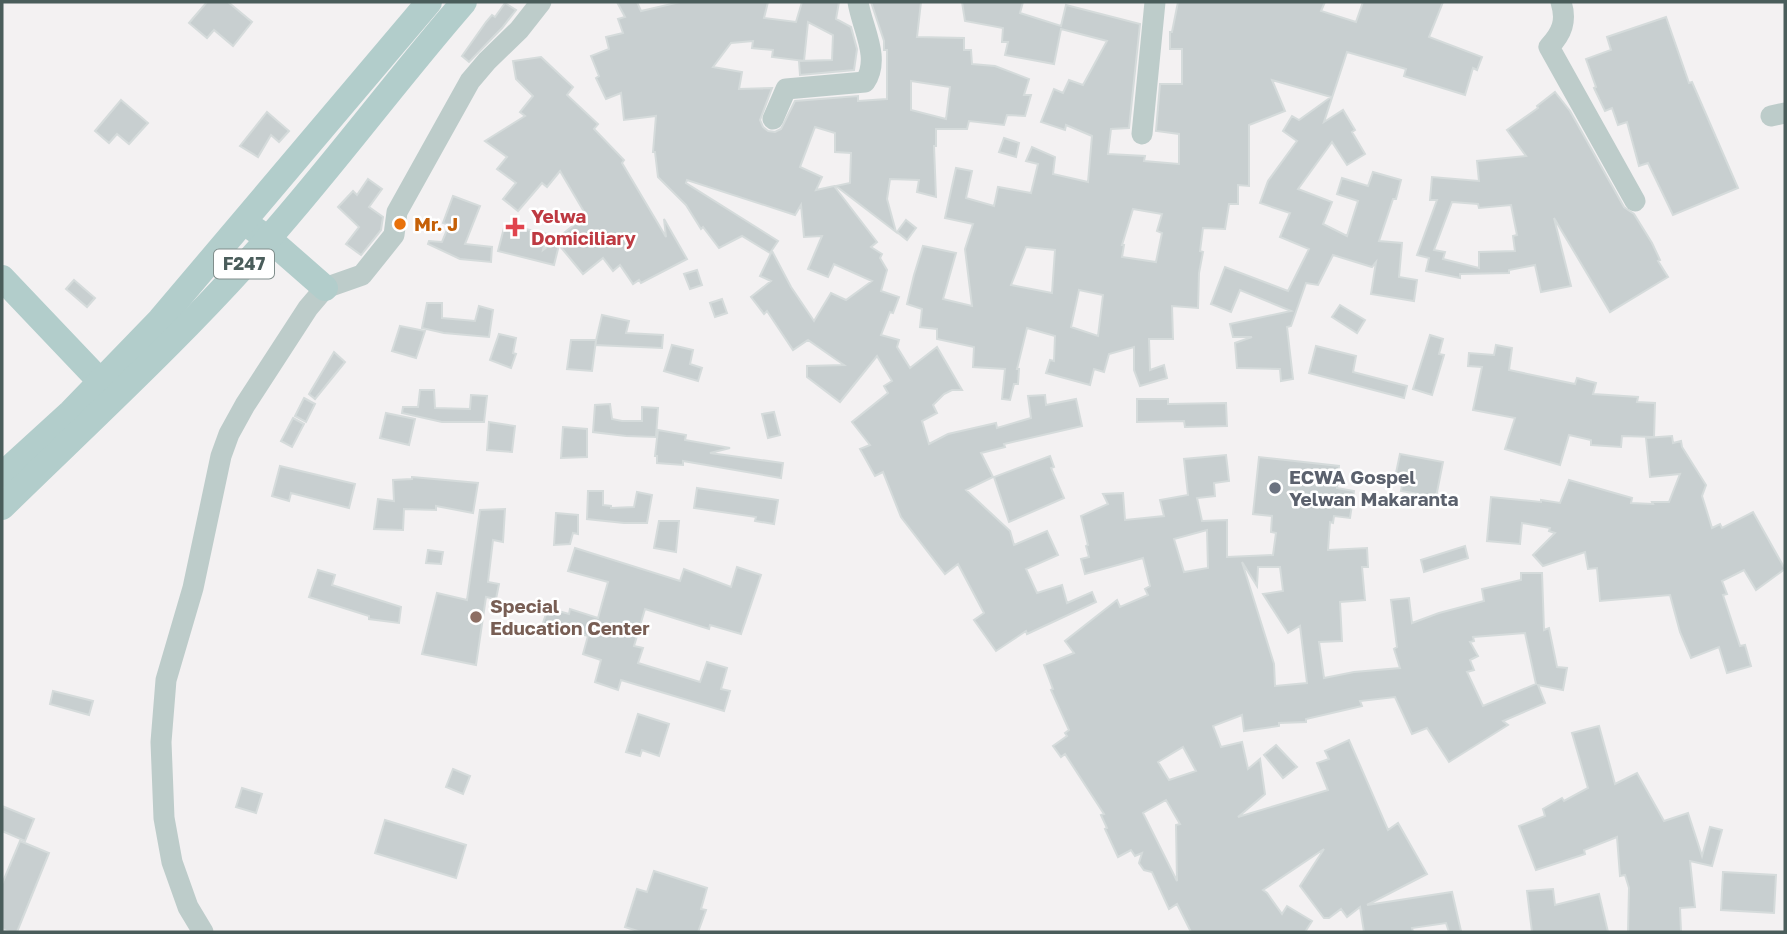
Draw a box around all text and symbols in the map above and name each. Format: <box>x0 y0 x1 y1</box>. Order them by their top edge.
place label: Yelwa Domiciliary <box>531 204 636 249</box>
place label: Mr. J <box>414 212 458 235</box>
marker: Mr. J <box>392 216 408 232</box>
marker: Yelwa Domiciliary <box>505 217 525 237</box>
road number: F247 <box>214 250 274 278</box>
place label: ECWA Gospel Yelwan Makaranta <box>1289 465 1459 510</box>
marker: ECWA Gospel Yelwan Makaranta <box>1267 480 1283 496</box>
place label: Special Education Center <box>490 594 650 639</box>
marker: Special Education Center <box>468 609 484 625</box>

